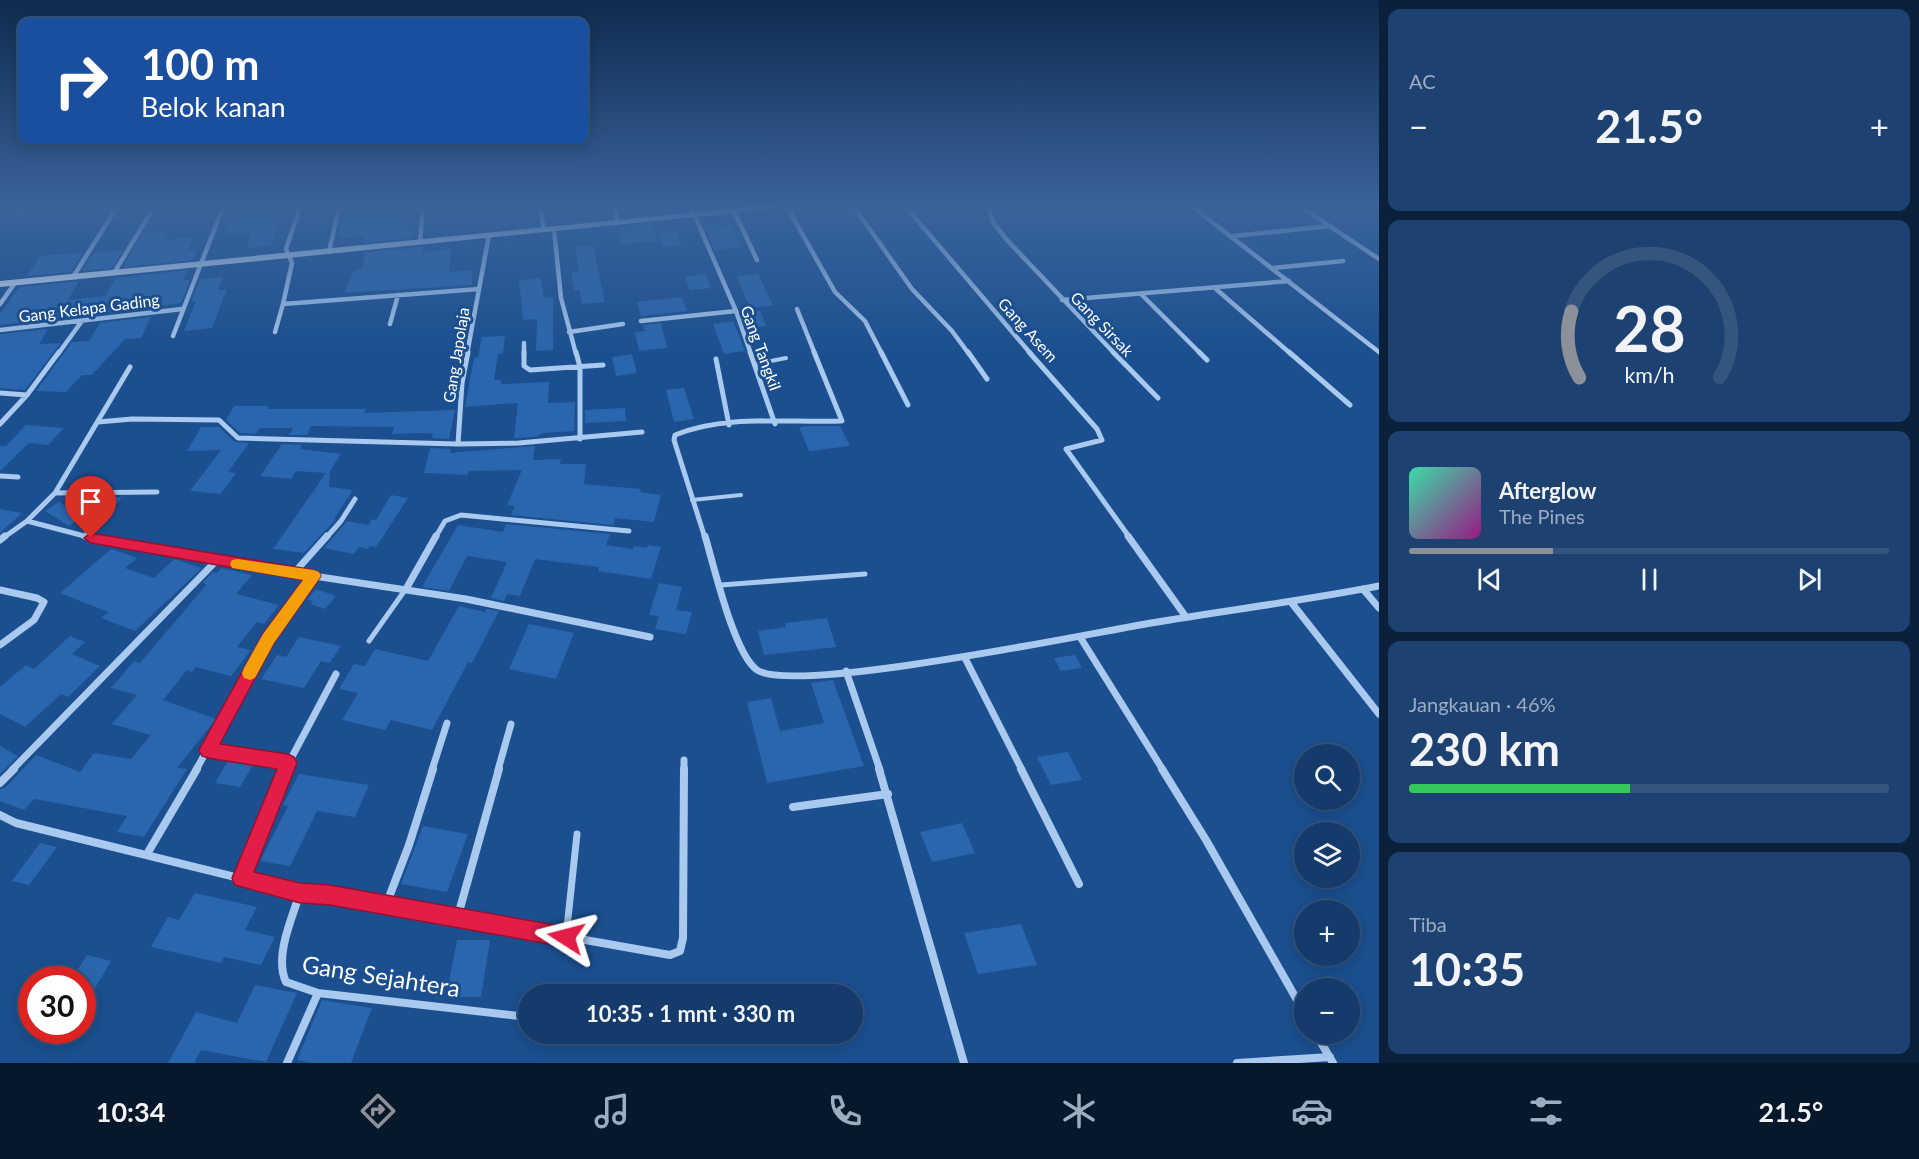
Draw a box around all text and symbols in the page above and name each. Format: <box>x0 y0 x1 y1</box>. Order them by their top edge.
text: 100 m <box>141 39 259 89</box>
icon: right <box>42 42 120 120</box>
text: AC <box>1409 69 1436 93</box>
text: Belok kanan <box>141 90 286 123</box>
text: 21.5° <box>1595 99 1703 153</box>
text: − <box>1409 106 1428 146</box>
text: + <box>1870 106 1889 146</box>
street label: Gang Sirsak <box>1067 287 1138 360</box>
street label: Gang Kelapa Gading <box>17 289 160 326</box>
text: 28 <box>1613 290 1685 365</box>
street label: Gang Asem <box>995 294 1062 366</box>
street label: Gang Tangkil <box>737 303 786 393</box>
street label: Gang Japolaja <box>439 306 472 404</box>
text: km/h <box>1624 362 1674 388</box>
pin <box>65 476 116 538</box>
text: Afterglow <box>1499 477 1596 504</box>
icon: arrive <box>74 485 107 518</box>
text: The Pines <box>1499 504 1585 528</box>
icon: previous <box>1473 563 1506 596</box>
icon: pause <box>1633 563 1666 596</box>
icon: next <box>1793 563 1826 596</box>
text: Jangkauan · 46% <box>1409 692 1556 716</box>
text: 230 km <box>1409 722 1560 776</box>
map controls <box>1294 744 1360 1044</box>
button: search <box>1294 744 1360 810</box>
button: layers <box>1294 822 1360 888</box>
button: + <box>1294 900 1360 966</box>
position arrow <box>534 905 598 969</box>
text: Tiba <box>1409 912 1447 936</box>
text: 10:35 <box>1409 942 1525 996</box>
street label: Gang Sejahtera <box>300 949 462 1002</box>
speed limit sign: 30 <box>18 966 96 1044</box>
button: − <box>1294 978 1360 1044</box>
text: 10:35 · 1 mnt · 330 m <box>586 1000 795 1027</box>
icon: directions <box>357 1090 399 1132</box>
icon: music <box>591 1090 633 1132</box>
icon: phone <box>824 1090 866 1132</box>
icon: climate <box>1058 1090 1100 1132</box>
icon: car <box>1291 1090 1333 1132</box>
icon: filters <box>1525 1090 1567 1132</box>
text: 10:34 <box>96 1095 165 1128</box>
text: 21.5° <box>1759 1095 1823 1128</box>

